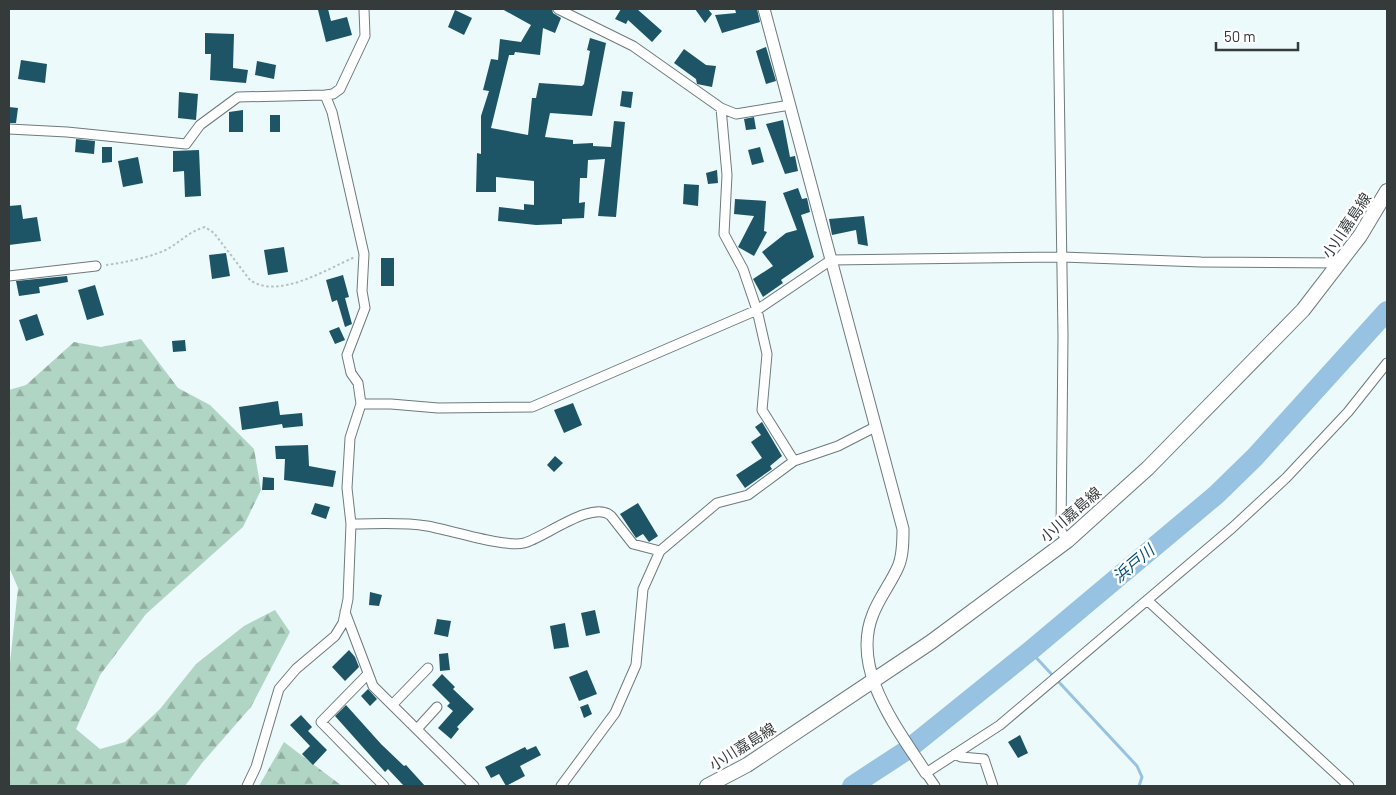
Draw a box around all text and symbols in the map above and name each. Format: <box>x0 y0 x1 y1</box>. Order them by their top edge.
scale bar <box>1216 20 1298 52</box>
text: 50 m <box>1224 27 1256 45</box>
street label: 小川嘉島線 <box>1318 189 1374 261</box>
street label: 小川嘉島線 <box>1036 483 1104 545</box>
water label: 浜戸川 <box>1109 539 1159 586</box>
street label: 小川嘉島線 <box>705 718 779 774</box>

